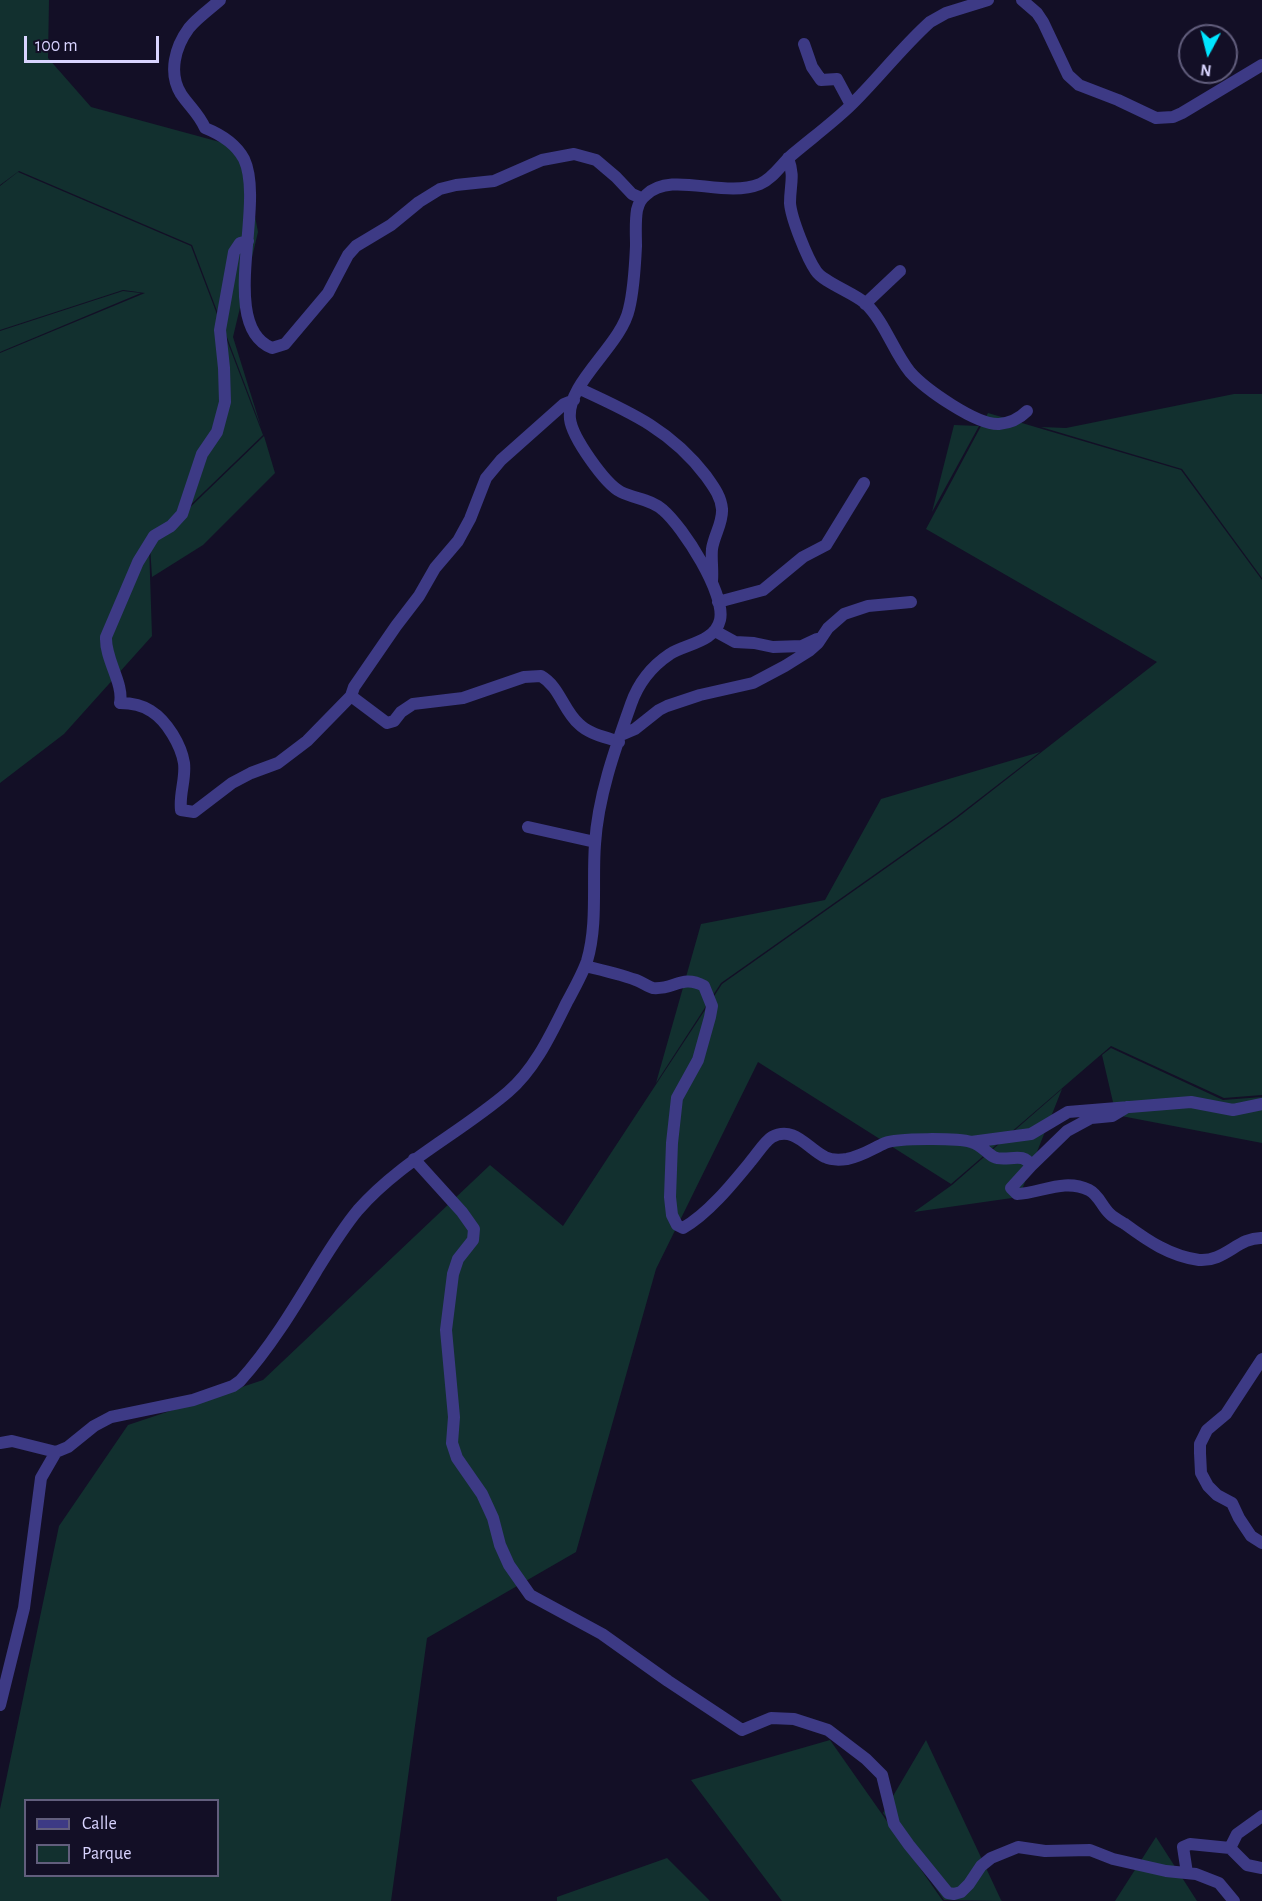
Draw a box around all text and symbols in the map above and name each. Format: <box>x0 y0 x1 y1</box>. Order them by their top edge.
scale bar <box>27 24 162 62</box>
north arrow <box>1178 24 1238 84</box>
text: 100 m <box>35 37 78 55</box>
text: N <box>1200 61 1213 78</box>
legend <box>24 1799 219 1877</box>
text: Calle <box>82 1815 117 1833</box>
text: Parque <box>82 1845 131 1863</box>

